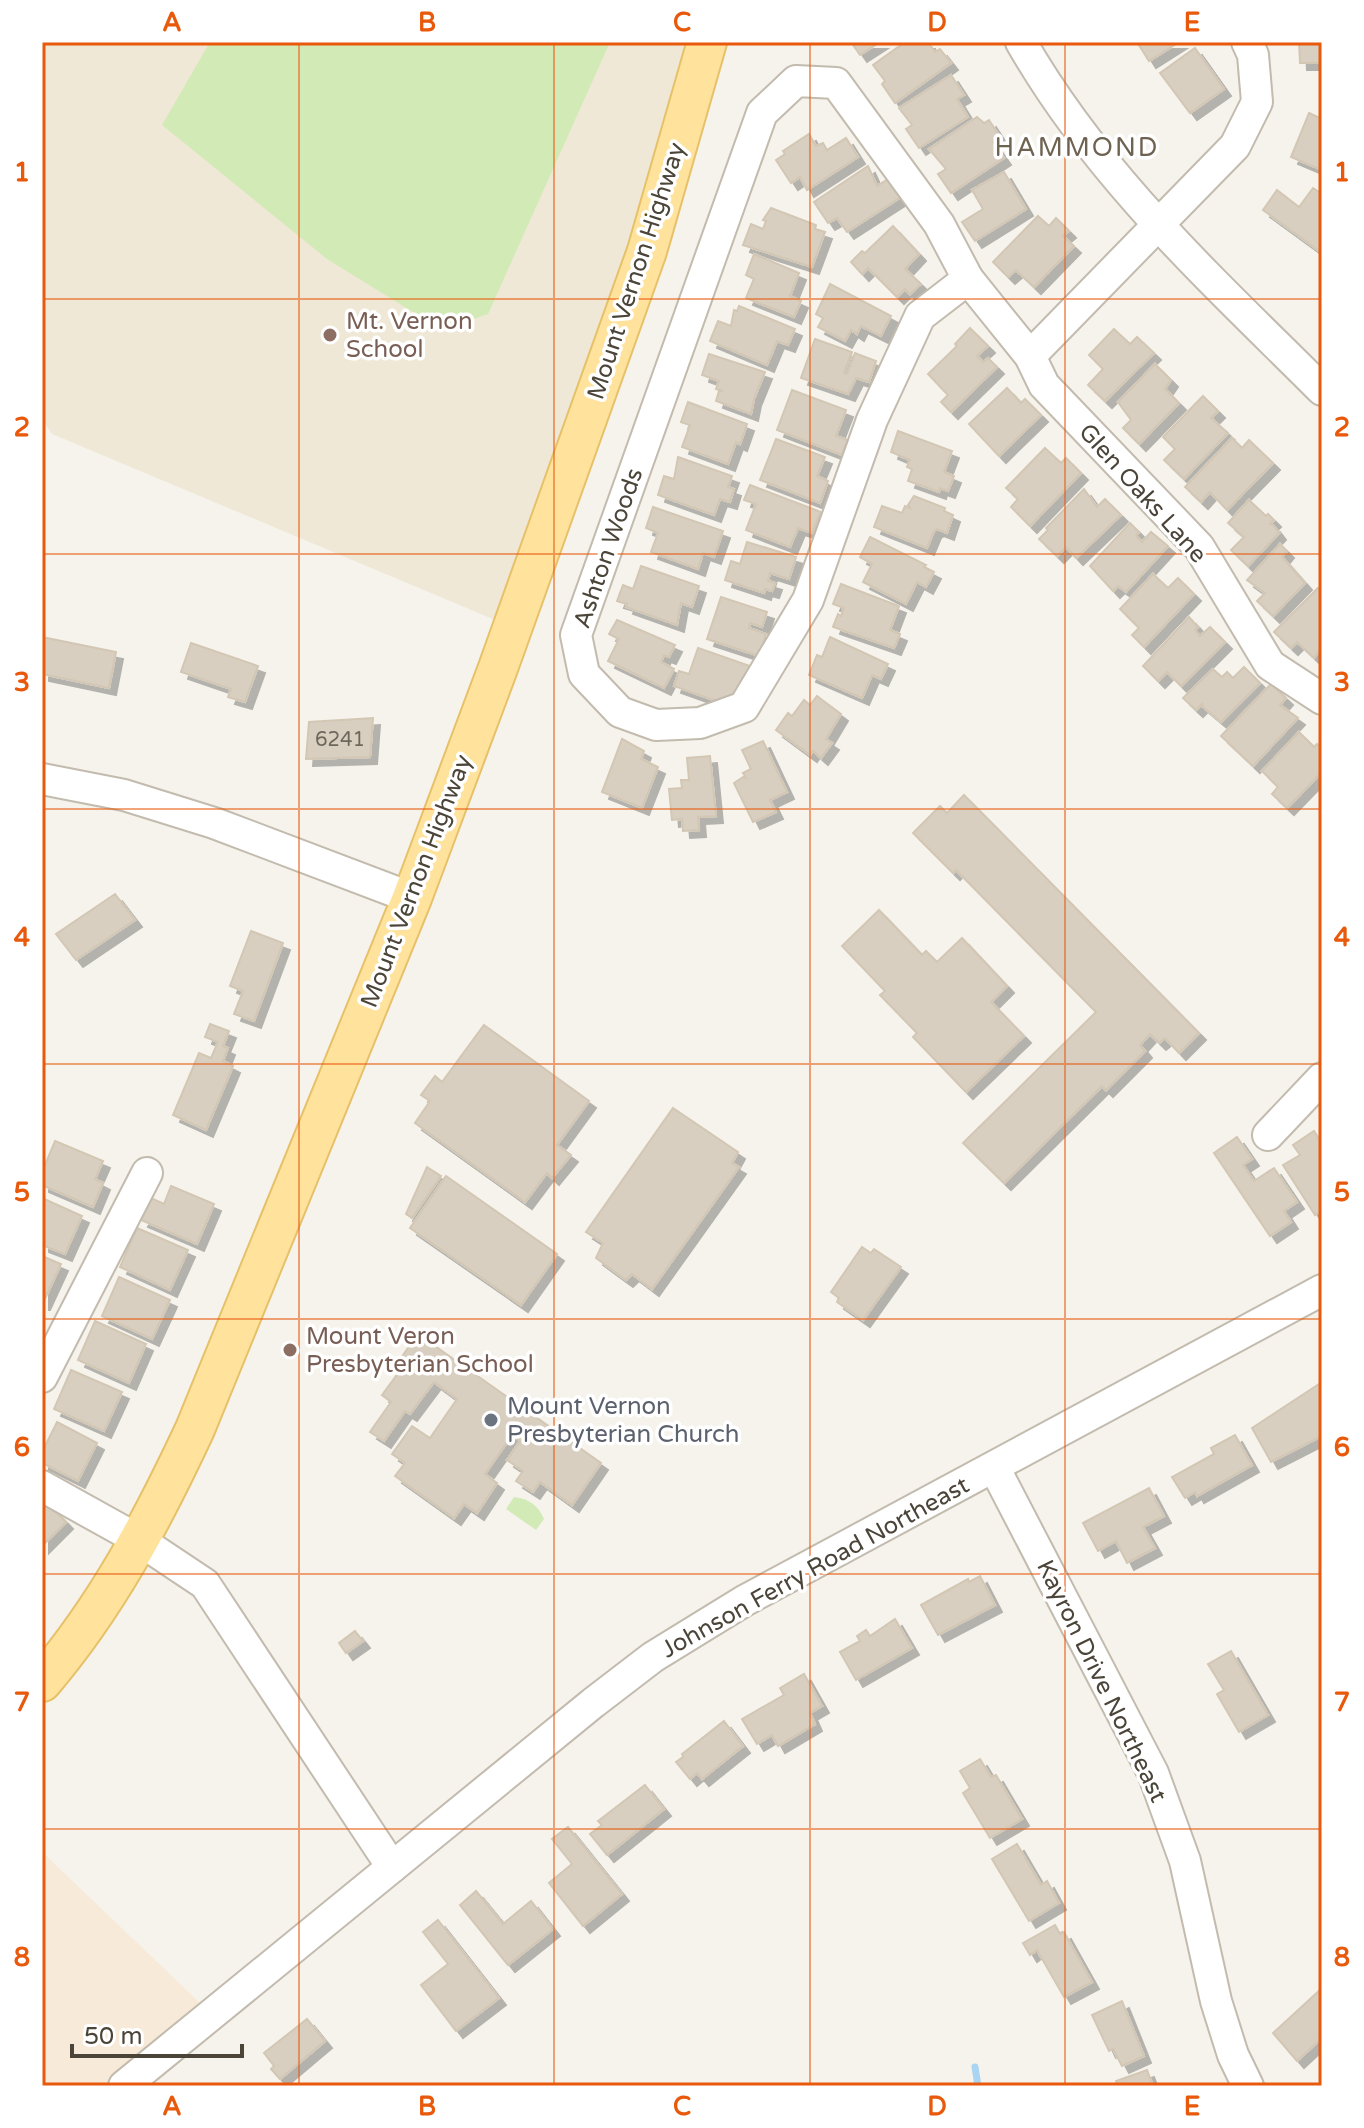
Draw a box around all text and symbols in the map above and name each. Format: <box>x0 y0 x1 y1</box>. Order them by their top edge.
text: A <box>162 7 182 38</box>
text: B <box>418 7 436 38</box>
text: C <box>673 7 691 38</box>
text: D <box>927 7 947 38</box>
text: E <box>1184 7 1200 38</box>
district label: HAMMOND <box>995 132 1159 163</box>
street label: Mount Vernon Highway <box>581 139 692 403</box>
text: 1 <box>14 157 30 188</box>
text: 1 <box>1334 157 1350 188</box>
place label: Mt. Vernon School <box>346 307 473 364</box>
marker: Mt. Vernon School <box>321 326 339 344</box>
text: 2 <box>14 412 30 443</box>
text: 2 <box>1334 412 1350 443</box>
street label: Glen Oaks Lane <box>1072 418 1213 569</box>
street label: Ashton Woods <box>568 464 649 632</box>
text: 3 <box>14 667 30 698</box>
text: 3 <box>1334 667 1350 698</box>
house number: 6241 <box>315 728 365 752</box>
street label: Mount Vernon Highway <box>355 751 478 1012</box>
text: 4 <box>14 922 30 953</box>
text: 4 <box>1334 922 1350 953</box>
text: 5 <box>14 1177 30 1208</box>
text: 5 <box>1334 1177 1350 1208</box>
place label: Mount Veron Presbyterian School <box>306 1322 534 1379</box>
marker: Mount Veron Presbyterian School <box>281 1341 299 1359</box>
place label: Mount Vernon Presbyterian Church <box>507 1392 739 1449</box>
marker: Mount Vernon Presbyterian Church <box>482 1411 500 1429</box>
text: 6 <box>14 1432 30 1463</box>
text: 6 <box>1334 1432 1350 1463</box>
street label: Johnson Ferry Road Northeast <box>656 1471 974 1664</box>
street label: Kayron Drive Northeast <box>1030 1555 1173 1807</box>
text: 7 <box>14 1687 30 1718</box>
text: 7 <box>1334 1687 1350 1718</box>
text: 8 <box>14 1942 30 1973</box>
text: 8 <box>1334 1942 1350 1973</box>
scale bar <box>72 2008 242 2058</box>
text: 50 m <box>84 2022 142 2051</box>
text: A <box>162 2091 182 2122</box>
text: B <box>418 2091 436 2122</box>
text: C <box>673 2091 691 2122</box>
text: D <box>927 2091 947 2122</box>
text: E <box>1184 2091 1200 2122</box>

